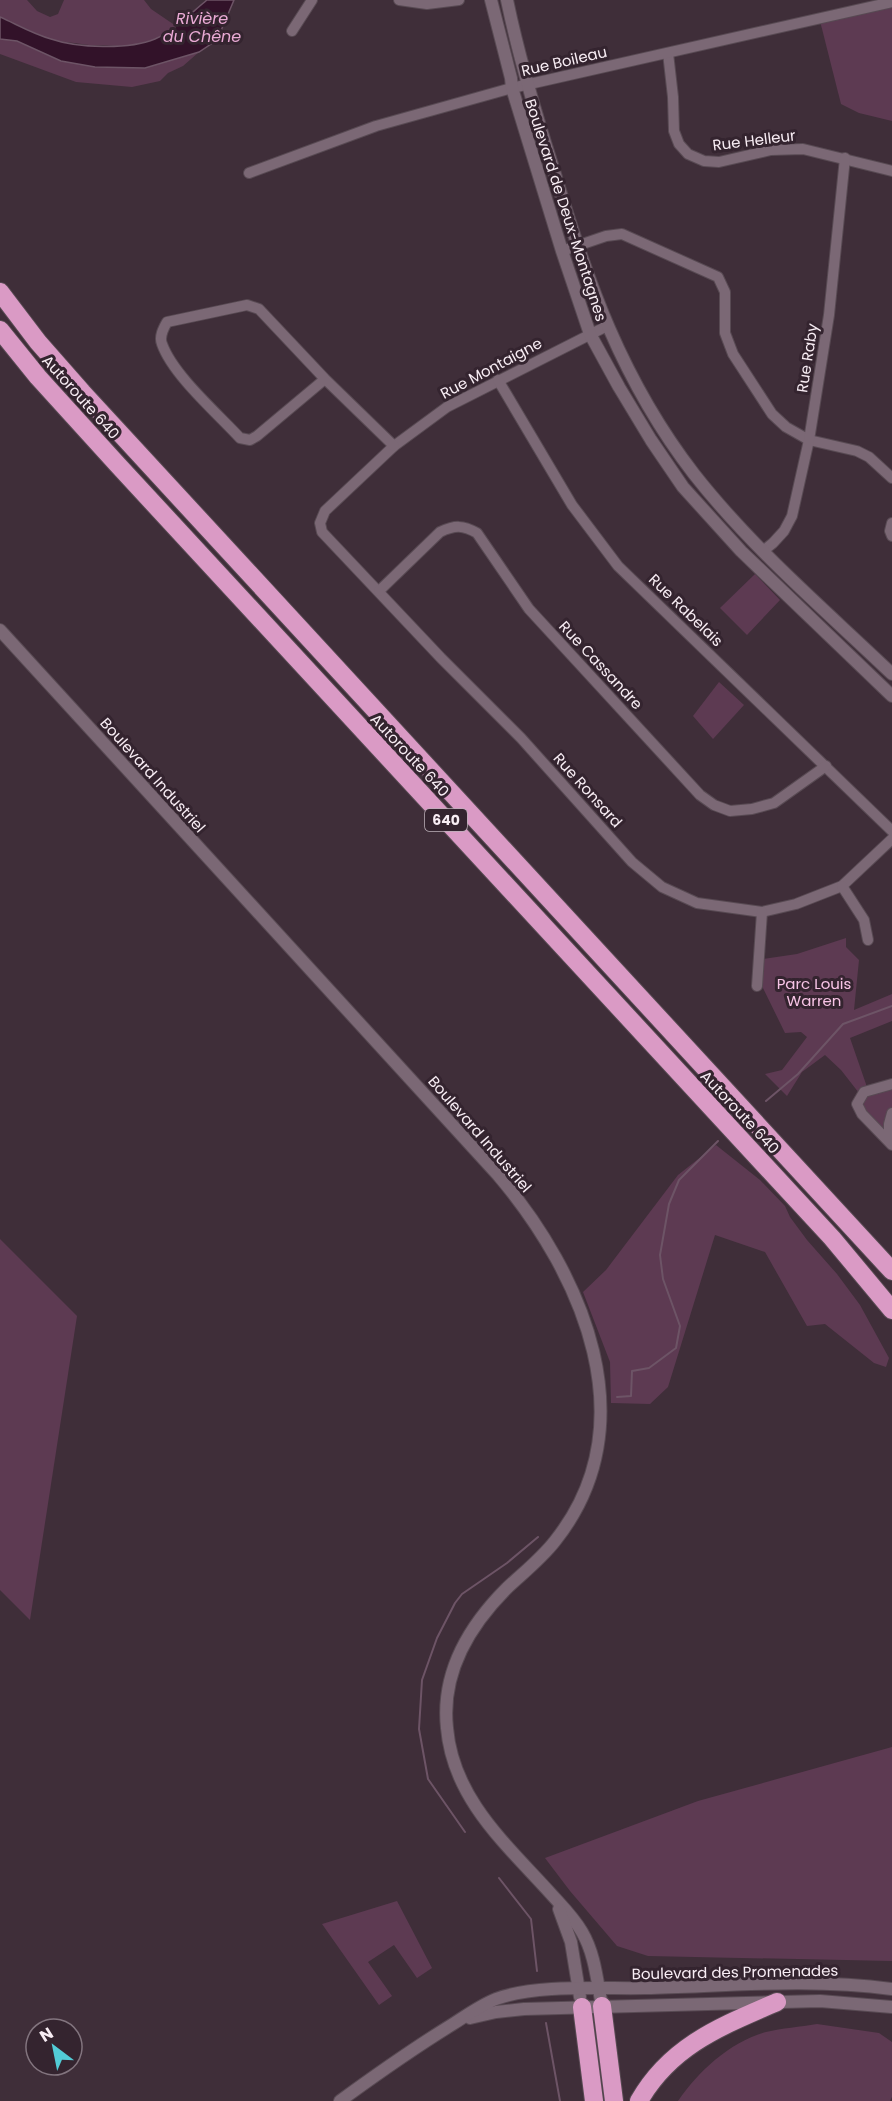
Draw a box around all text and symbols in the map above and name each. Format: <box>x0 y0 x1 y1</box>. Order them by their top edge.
water label: Rivière du Chêne <box>163 7 241 48</box>
street label: Rue Boileau <box>519 41 609 81</box>
street label: Boulevard de Deux-Montagnes <box>520 96 612 324</box>
street label: Rue Helleur <box>711 124 797 156</box>
street label: Rue Raby <box>791 321 823 394</box>
street label: Rue Montaigne <box>436 332 546 404</box>
street label: Autoroute 640 <box>37 350 125 444</box>
street label: Rue Rabelais <box>644 569 728 651</box>
street label: Rue Cassandre <box>554 616 648 714</box>
street label: Autoroute 640 <box>366 709 454 801</box>
street label: Boulevard Industriel <box>96 713 210 837</box>
street label: Rue Ronsard <box>549 748 627 832</box>
road number: 640 <box>425 809 467 831</box>
park label: Parc Louis Warren <box>777 973 852 1011</box>
street label: Autoroute 640 <box>696 1066 784 1158</box>
street label: Boulevard Industriel <box>423 1071 537 1197</box>
street label: Boulevard des Promenades <box>632 1960 839 1984</box>
north arrow <box>24 2017 84 2077</box>
text: N <box>35 2022 58 2048</box>

